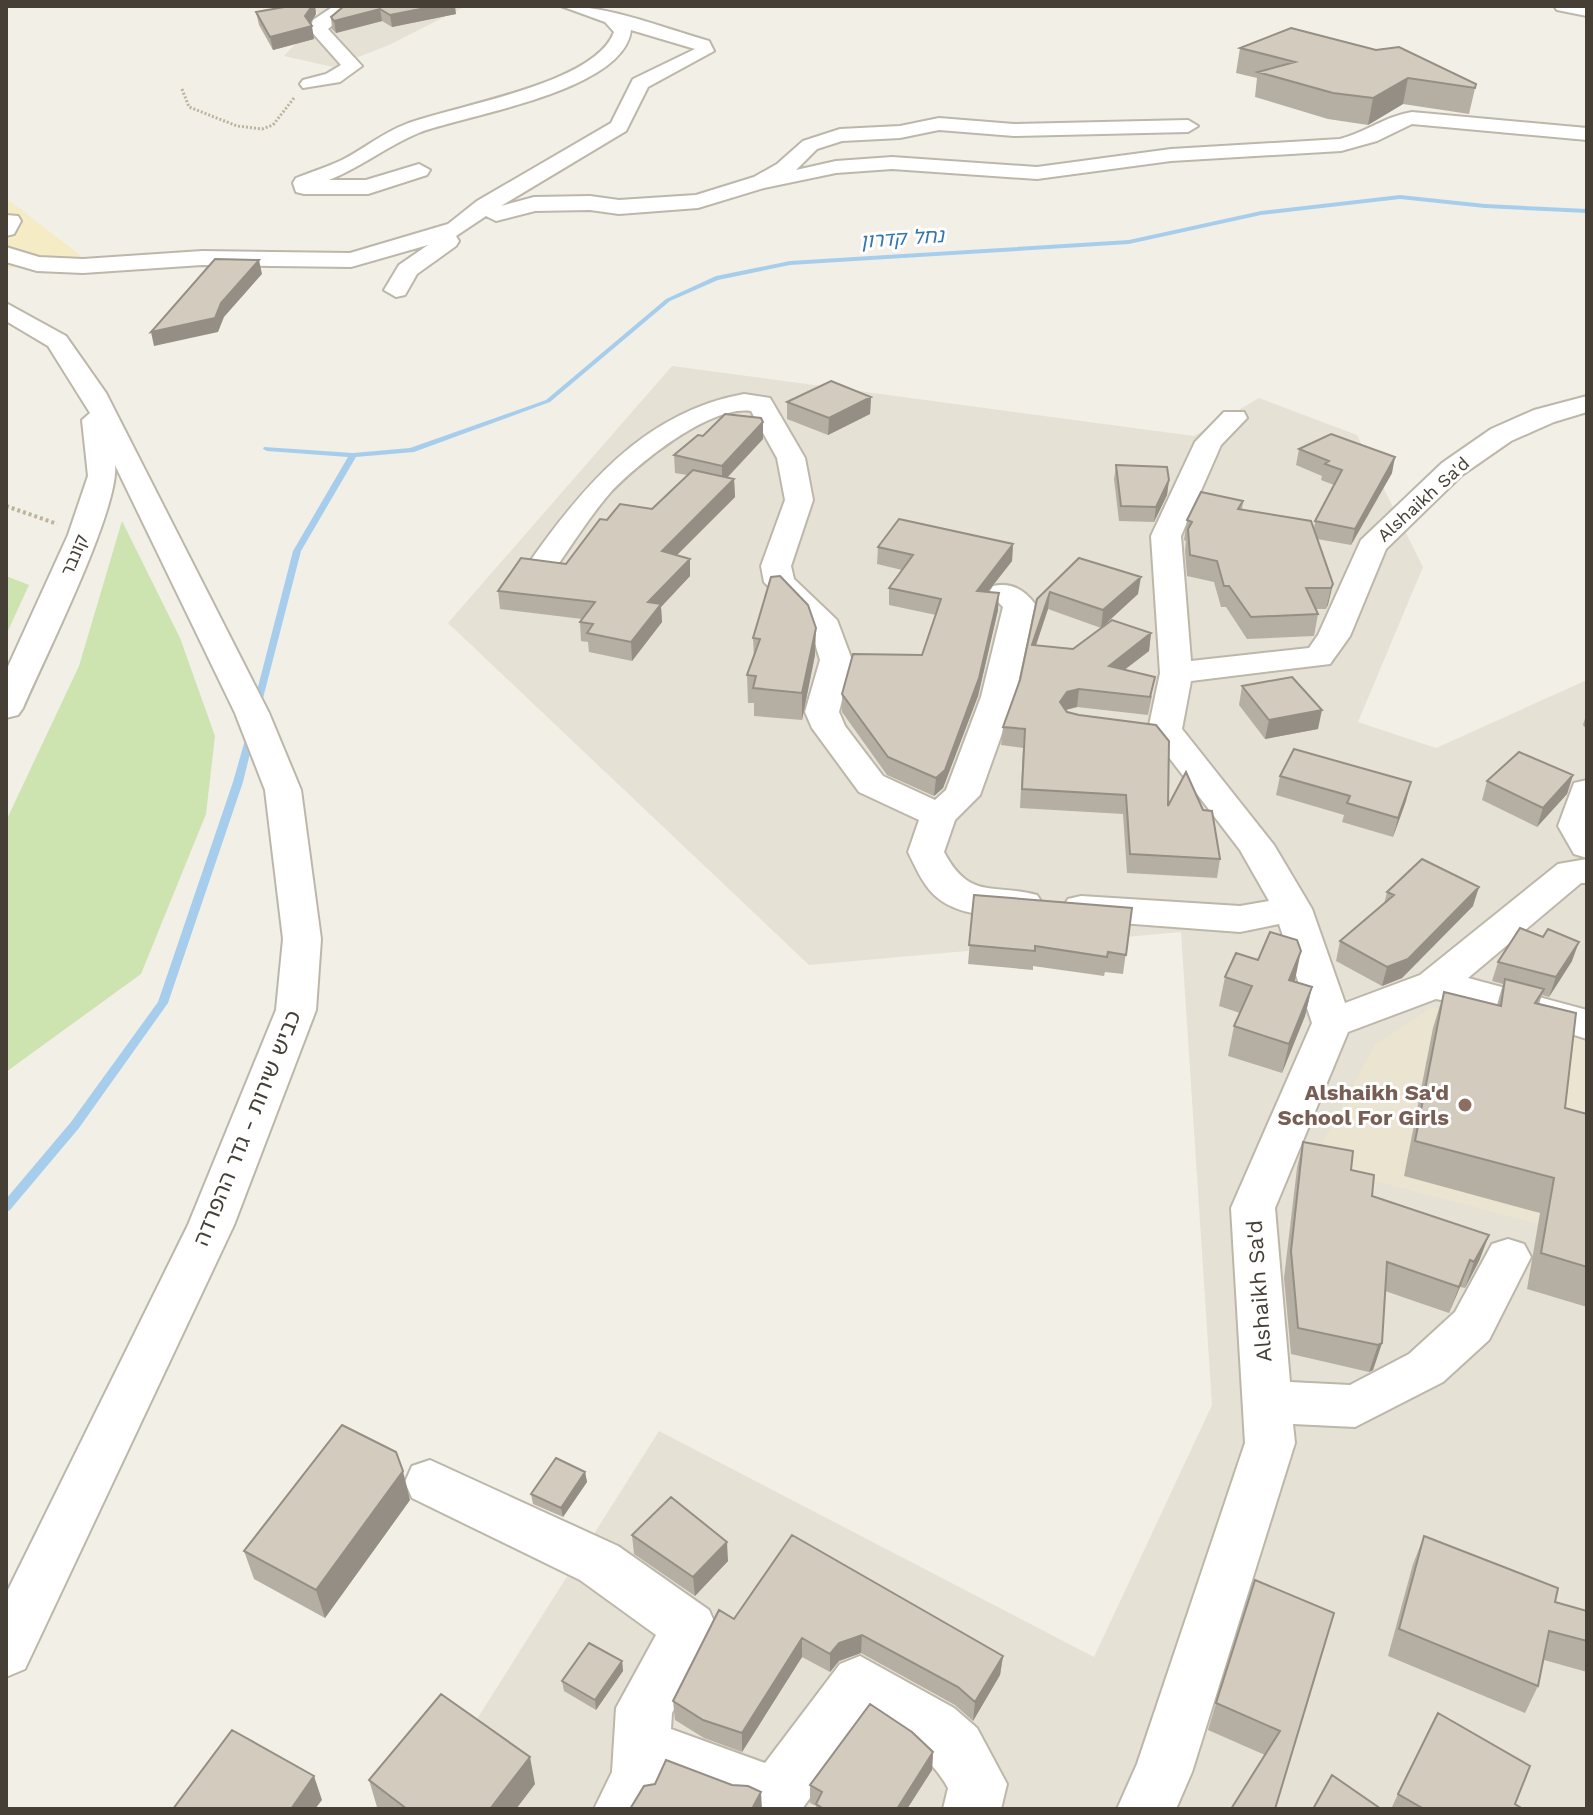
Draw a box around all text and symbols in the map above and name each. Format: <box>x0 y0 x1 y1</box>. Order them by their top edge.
water label: נחל קדרון <box>859 223 946 253</box>
street label: Alshaikh Sa'd <box>1373 452 1473 546</box>
street label: קונבר <box>56 531 92 579</box>
street label: כביש שירות - גדר ההפרדה <box>188 1007 306 1249</box>
place label: Alshaikh Sa'd School For Girls <box>1278 1080 1449 1130</box>
marker: Alshaikh Sa'd School For Girls <box>1456 1096 1474 1114</box>
street label: Alshaikh Sa'd <box>1242 1219 1276 1363</box>

